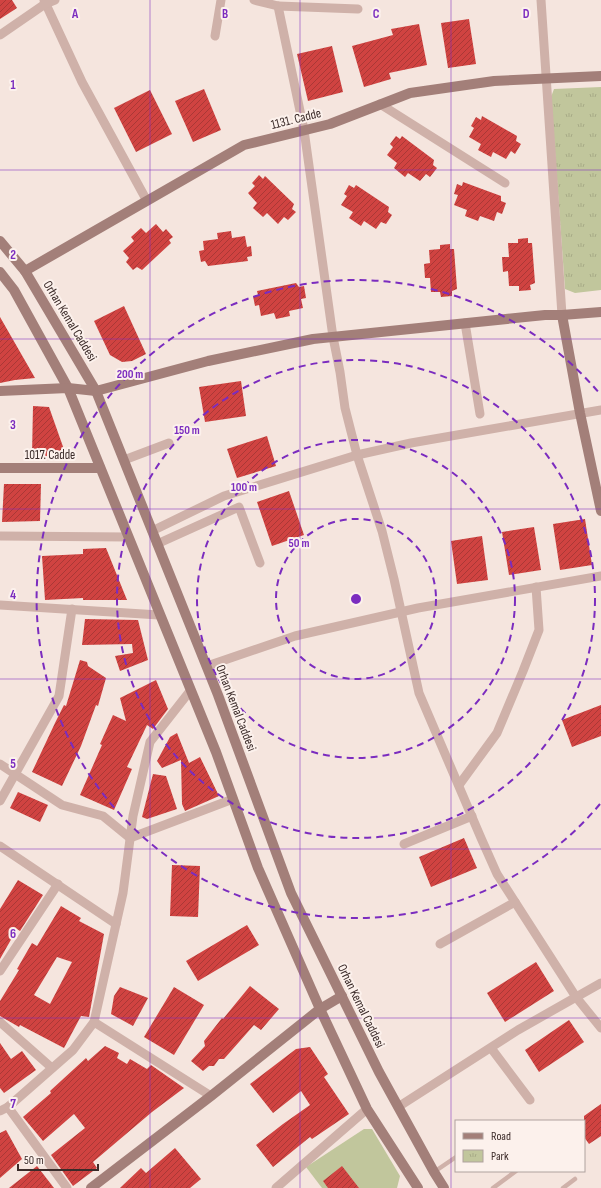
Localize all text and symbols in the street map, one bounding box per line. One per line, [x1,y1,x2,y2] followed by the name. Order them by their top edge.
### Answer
[71,6,79,22] text: A
[222,6,228,22] text: B
[373,6,380,22] text: C
[523,6,530,22] text: D
[10,77,16,93] text: 1
[269,105,323,133] street label: 1131. Cadde
[10,247,16,263] text: 2
[40,278,100,364] street label: Orhan Kemal Caddesi
[117,367,143,382] text: 200 m
[10,417,16,433] text: 3
[174,423,200,438] text: 150 m
[25,447,75,463] street label: 1017. Cadde
[231,480,257,495] text: 100 m
[289,536,309,551] text: 50 m
[10,587,16,603] text: 4
[349,592,363,606] centre of rings
[212,663,260,753] street label: Orhan Kemal Caddesi
[10,756,16,772] text: 5
[10,926,16,942] text: 6
[334,961,388,1051] street label: Orhan Kemal Caddesi
[10,1096,16,1112] text: 7
[455,1120,585,1172] legend
[491,1129,511,1144] text: Road
[18,1146,98,1172] scale bar
[491,1149,509,1164] text: Park
[24,1153,44,1168] text: 50 m

